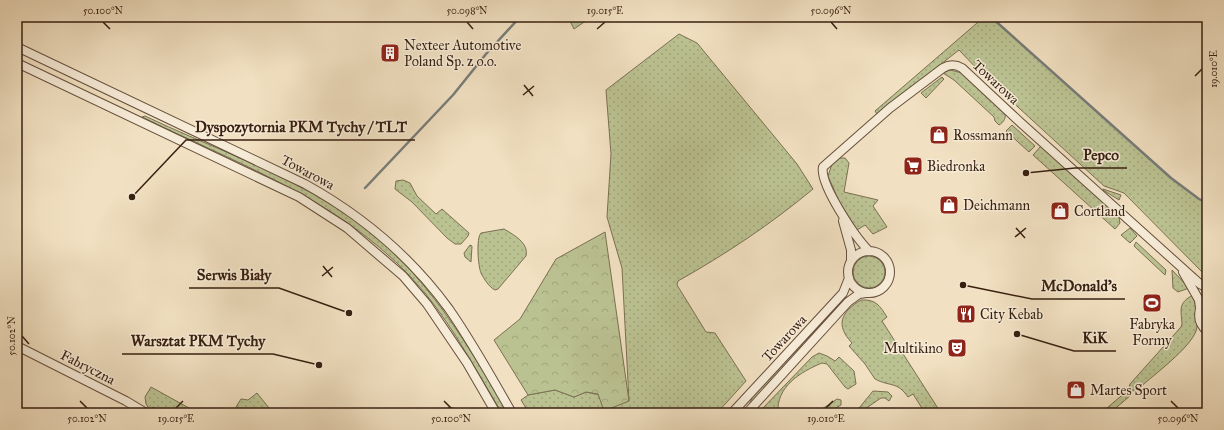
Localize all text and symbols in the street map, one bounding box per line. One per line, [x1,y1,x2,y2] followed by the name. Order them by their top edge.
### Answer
[83,5,124,17] text: 50.100°N
[446,5,488,17] text: 50.098°N
[587,5,623,17] text: 19.015°E
[811,5,852,17] text: 50.096°N
[404,37,521,70] place label: Nexteer Automotive Poland Sp. z o.o.
[379,42,401,64] building icon: Nexteer Automotive Poland Sp. z o.o.
[1208,50,1220,88] text: 19.010°E
[969,56,1023,108] street label: Towarowa
[186,113,415,140] callout: Dyspozytornia PKM Tychy / TLT
[195,118,408,137] text: Dyspozytornia PKM Tychy / TLT
[928,124,950,146] shop icon: Rossmann
[953,127,1013,144] place label: Rossmann
[1075,141,1127,168] callout: Pepco
[1083,146,1119,165] text: Pepco
[278,151,337,194] street label: Towarowa
[902,155,924,177] supermarket icon: Biedronka
[927,158,985,175] place label: Biedronka
[938,194,960,216] shop icon: Deichmann
[963,197,1031,214] place label: Deichmann
[1049,200,1071,222] shop icon: Cortland
[1074,203,1125,220] place label: Cortland
[189,261,279,288] callout: Serwis Biały
[197,266,272,285] text: Serwis Biały
[1032,272,1125,299] callout: McDonald's
[1041,277,1118,295] text: McDonald's
[1141,292,1163,314] sports icon: Fabryka Formy
[955,303,977,325] restaurant icon: City Kebab
[980,306,1043,323] place label: City Kebab
[758,311,810,365] street label: Towarowa
[6,316,18,356] text: 50.102°N
[1129,316,1175,349] place label: Fabryka Formy
[1074,324,1116,351] callout: KiK
[122,327,273,354] callout: Warsztat PKM Tychy
[1082,329,1109,347] text: KiK
[131,332,266,351] text: Warsztat PKM Tychy
[946,337,968,359] theatre icon: Multikino
[884,340,943,357] place label: Multikino
[58,346,118,388] street label: Fabryczna
[1065,379,1087,401] shop icon: Martes Sport
[1090,382,1167,399] place label: Martes Sport
[67,413,107,425] text: 50.102°N
[158,413,194,425] text: 19.015°E
[431,413,472,425] text: 50.100°N
[807,413,845,425] text: 19.010°E
[1158,413,1199,425] text: 50.096°N

